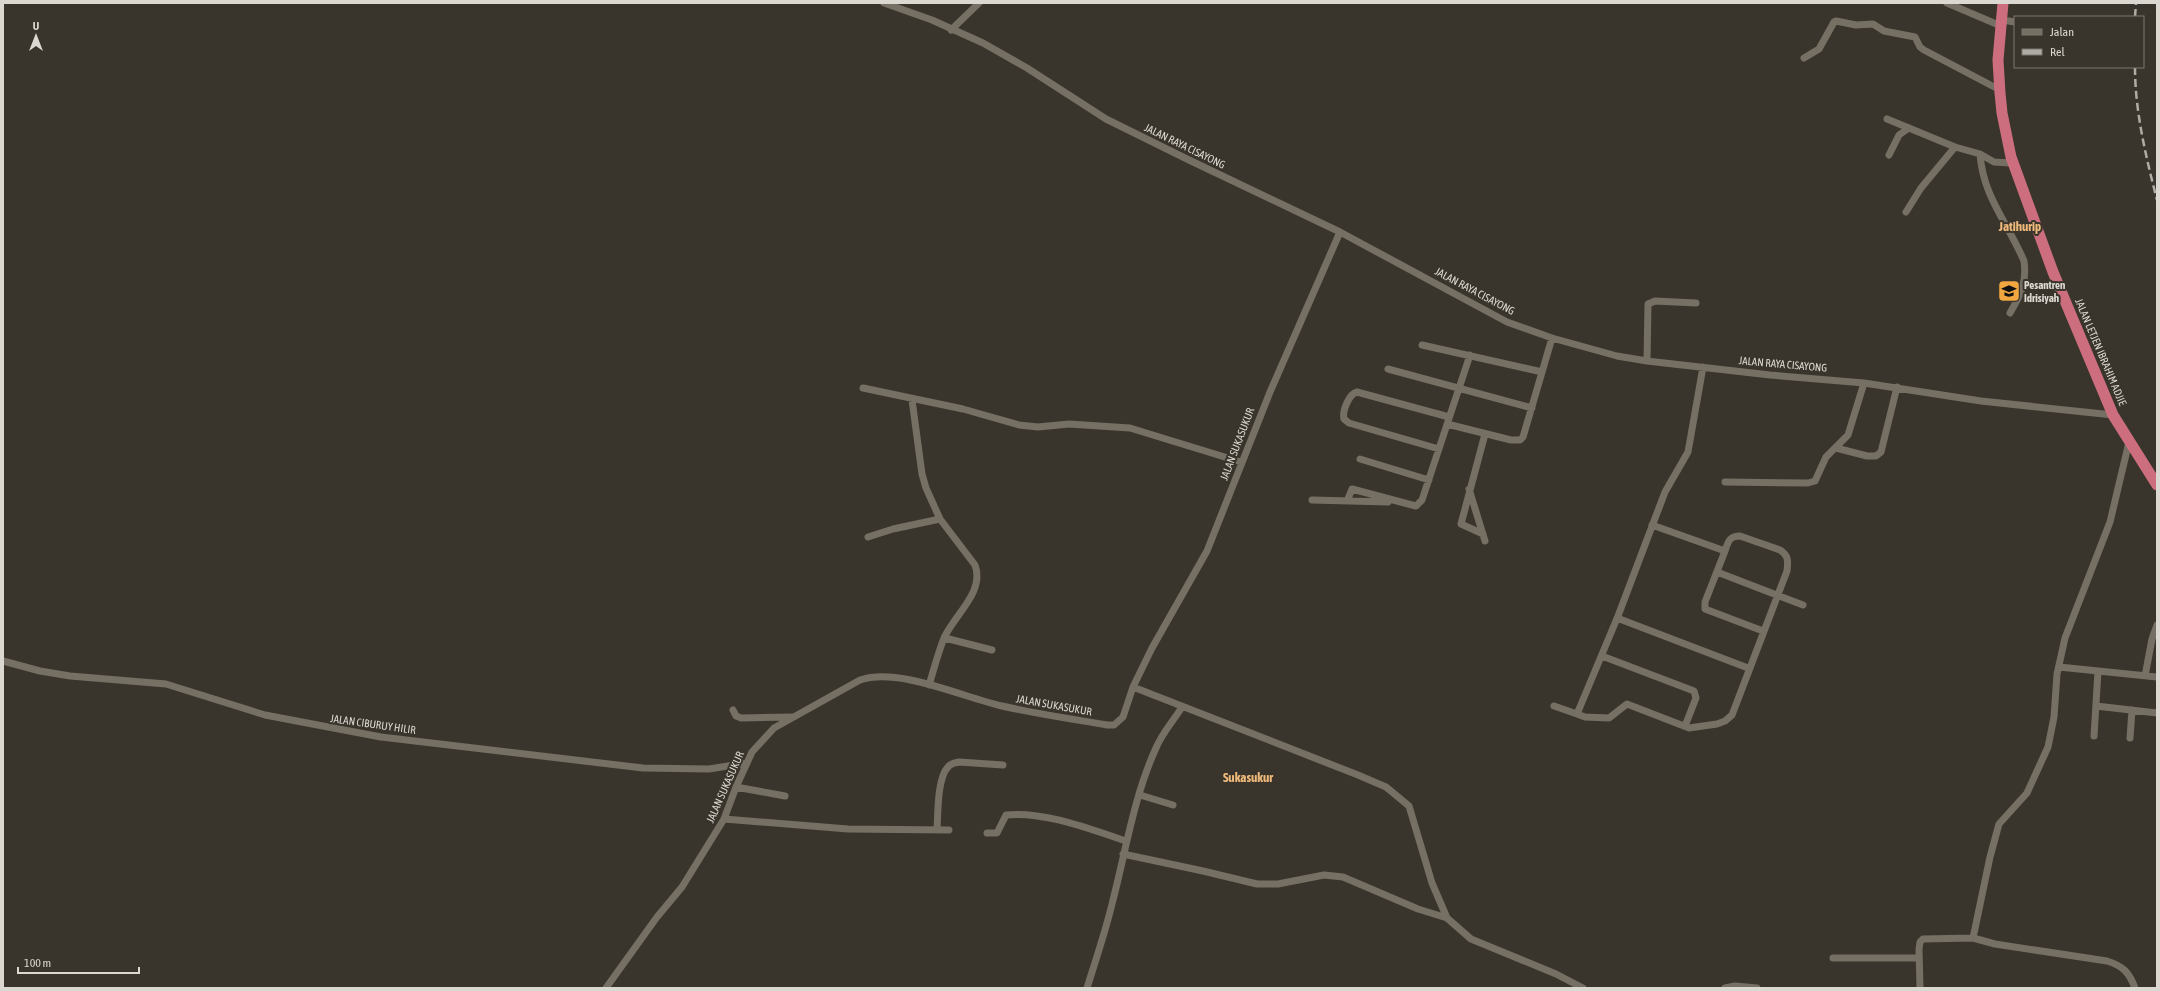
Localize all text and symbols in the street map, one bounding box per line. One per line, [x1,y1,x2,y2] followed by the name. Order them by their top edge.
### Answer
[16,16,56,56] north arrow
[2014,16,2144,68] legend
[33,20,39,32] text: U
[2050,25,2074,39] text: Jalan
[2050,45,2065,59] text: Rel
[1143,121,1228,171] street label: JALAN RAYA CISAYONG
[1998,219,2041,234] district label: Jatihurip
[1433,265,1517,317] street label: JALAN RAYA CISAYONG
[1996,278,2022,304] school or university icon: Pesantren Idrisiyah
[2024,279,2065,304] place label: Pesantren Idrisiyah
[2073,297,2129,408] street label: JALAN LETJEN IBRAHIM ADJIE
[1738,354,1828,374] street label: JALAN RAYA CISAYONG
[1218,405,1257,482] street label: JALAN SUKASUKUR
[1015,692,1093,718] street label: JALAN SUKASUKUR
[329,712,417,736] street label: JALAN CIBURUY HILIR
[704,749,746,825] street label: JALAN SUKASUKUR
[1223,770,1274,785] district label: Sukasukur
[18,949,139,975] scale bar
[24,956,51,970] text: 100 m

